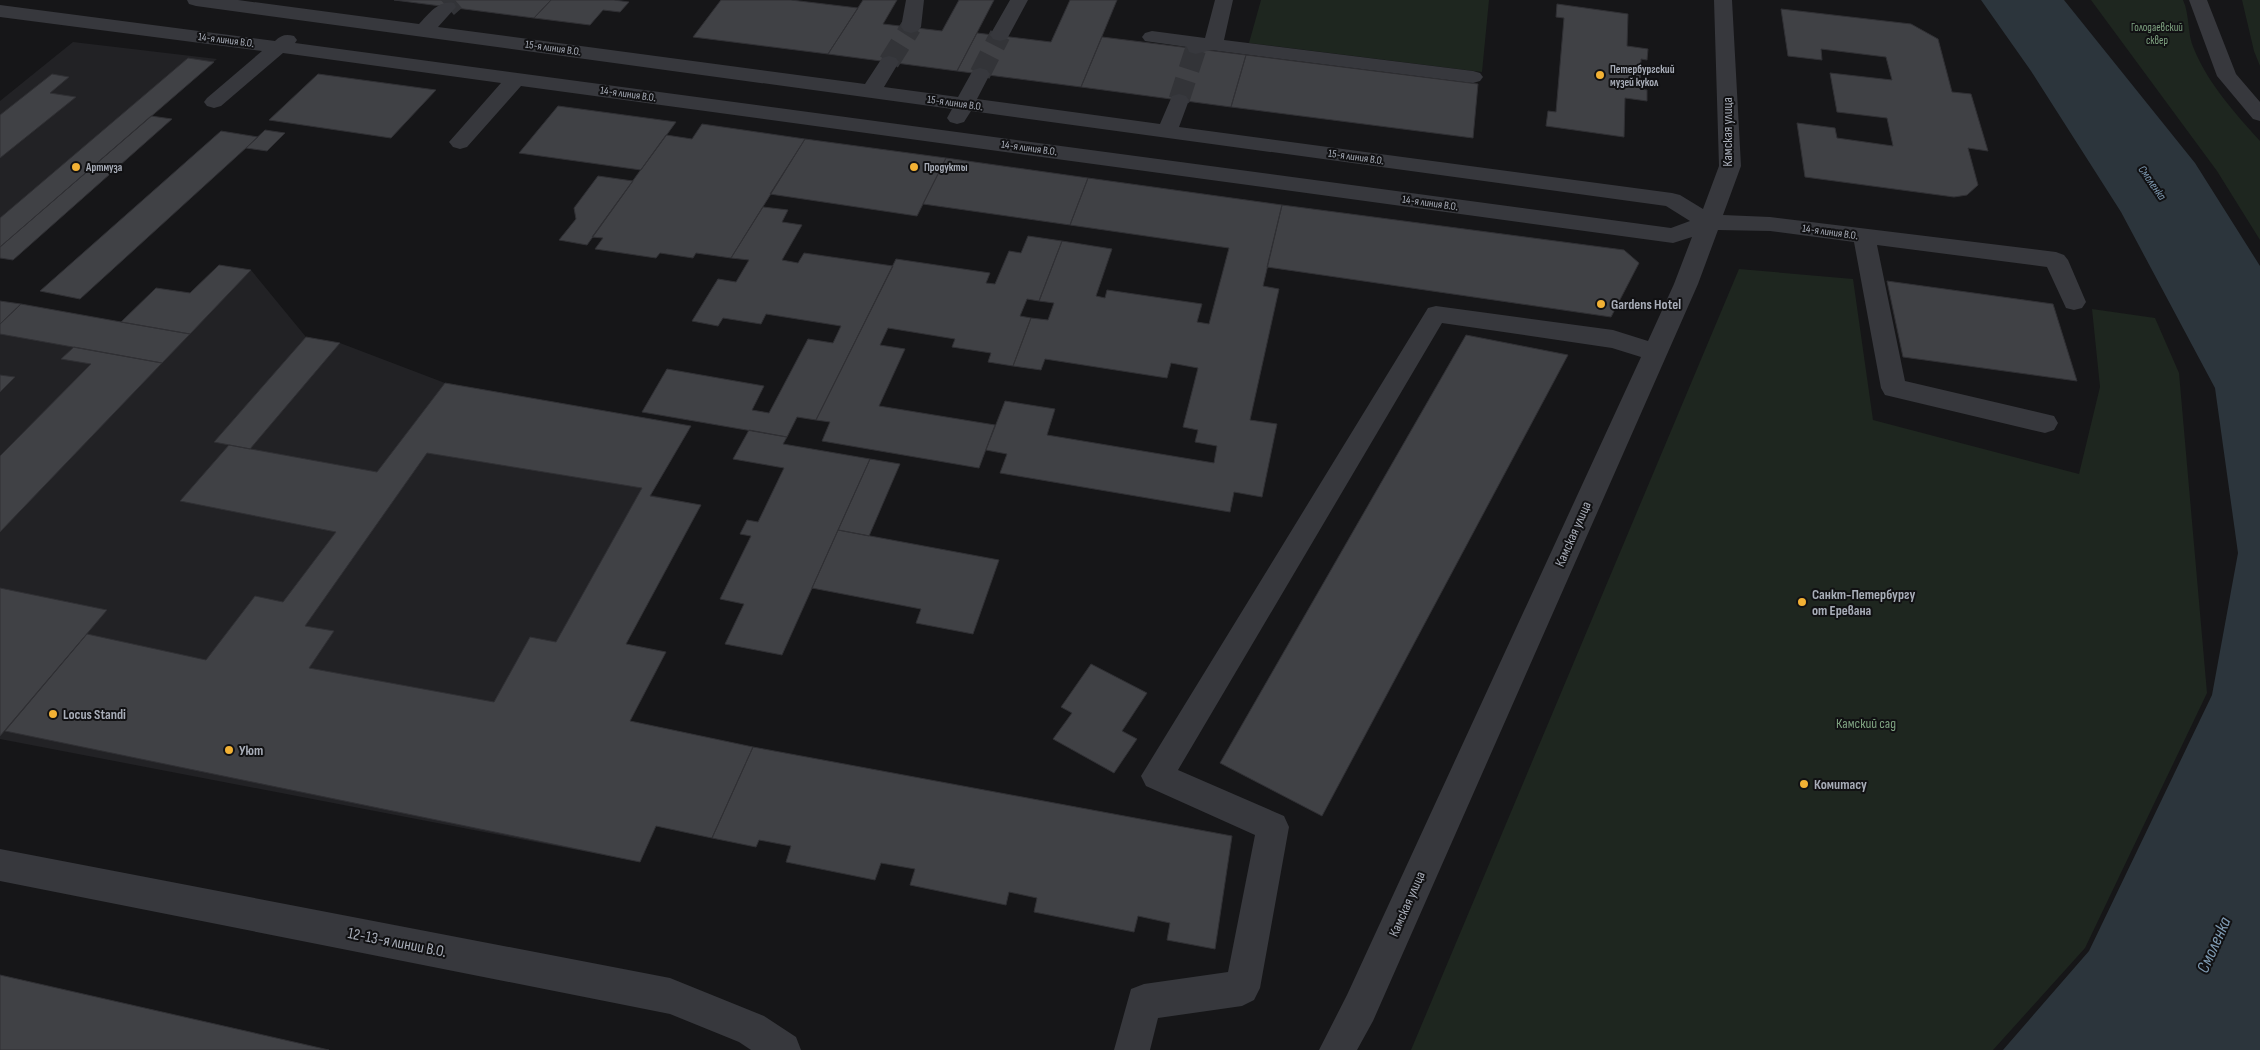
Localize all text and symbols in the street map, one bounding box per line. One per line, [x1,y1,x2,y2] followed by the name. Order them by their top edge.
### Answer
[2131,21,2183,47] park label: Голодаевский сквер
[197,30,255,50] street label: 14-я линия В.О.
[524,38,582,58] street label: 15-я линия В.О.
[1610,63,1675,89] place label: Петербургский музей кукол
[1594,69,1606,81] marker: Петербургский музей кукол
[599,84,657,104] street label: 14-я линия В.О.
[926,93,984,113] street label: 15-я линия В.О.
[1719,97,1736,167] street label: Камская улица
[1000,138,1058,158] street label: 14-я линия В.О.
[1327,147,1385,167] street label: 15-я линия В.О.
[70,161,82,173] marker: Артмуза
[85,161,123,174] place label: Артмуза
[908,161,920,173] marker: Продукты
[924,161,968,174] place label: Продукты
[2135,163,2169,204] water label: Смоленка
[1401,193,1459,213] street label: 14-я линия В.О.
[1801,222,1859,242] street label: 14-я линия В.О.
[1611,296,1681,313] place label: Gardens Hotel
[1595,298,1607,310] marker: Gardens Hotel
[1551,499,1595,569] street label: Камская улица
[1812,586,1915,619] place label: Санкт-Петербургу от Еревана
[1796,596,1808,608] marker: Санкт-Петербургу от Еревана
[63,706,126,723] place label: Locus Standi
[47,708,59,720] marker: Locus Standi
[1836,715,1896,732] park label: Камский сад
[239,742,263,759] place label: Уют
[223,744,235,756] marker: Уют
[1814,776,1867,793] place label: Комитасу
[1798,778,1810,790] marker: Комитасу
[1385,869,1429,939] street label: Камская улица
[2192,913,2236,976] water label: Смоленка
[346,924,448,962] street label: 12-13-я линии В.О.

